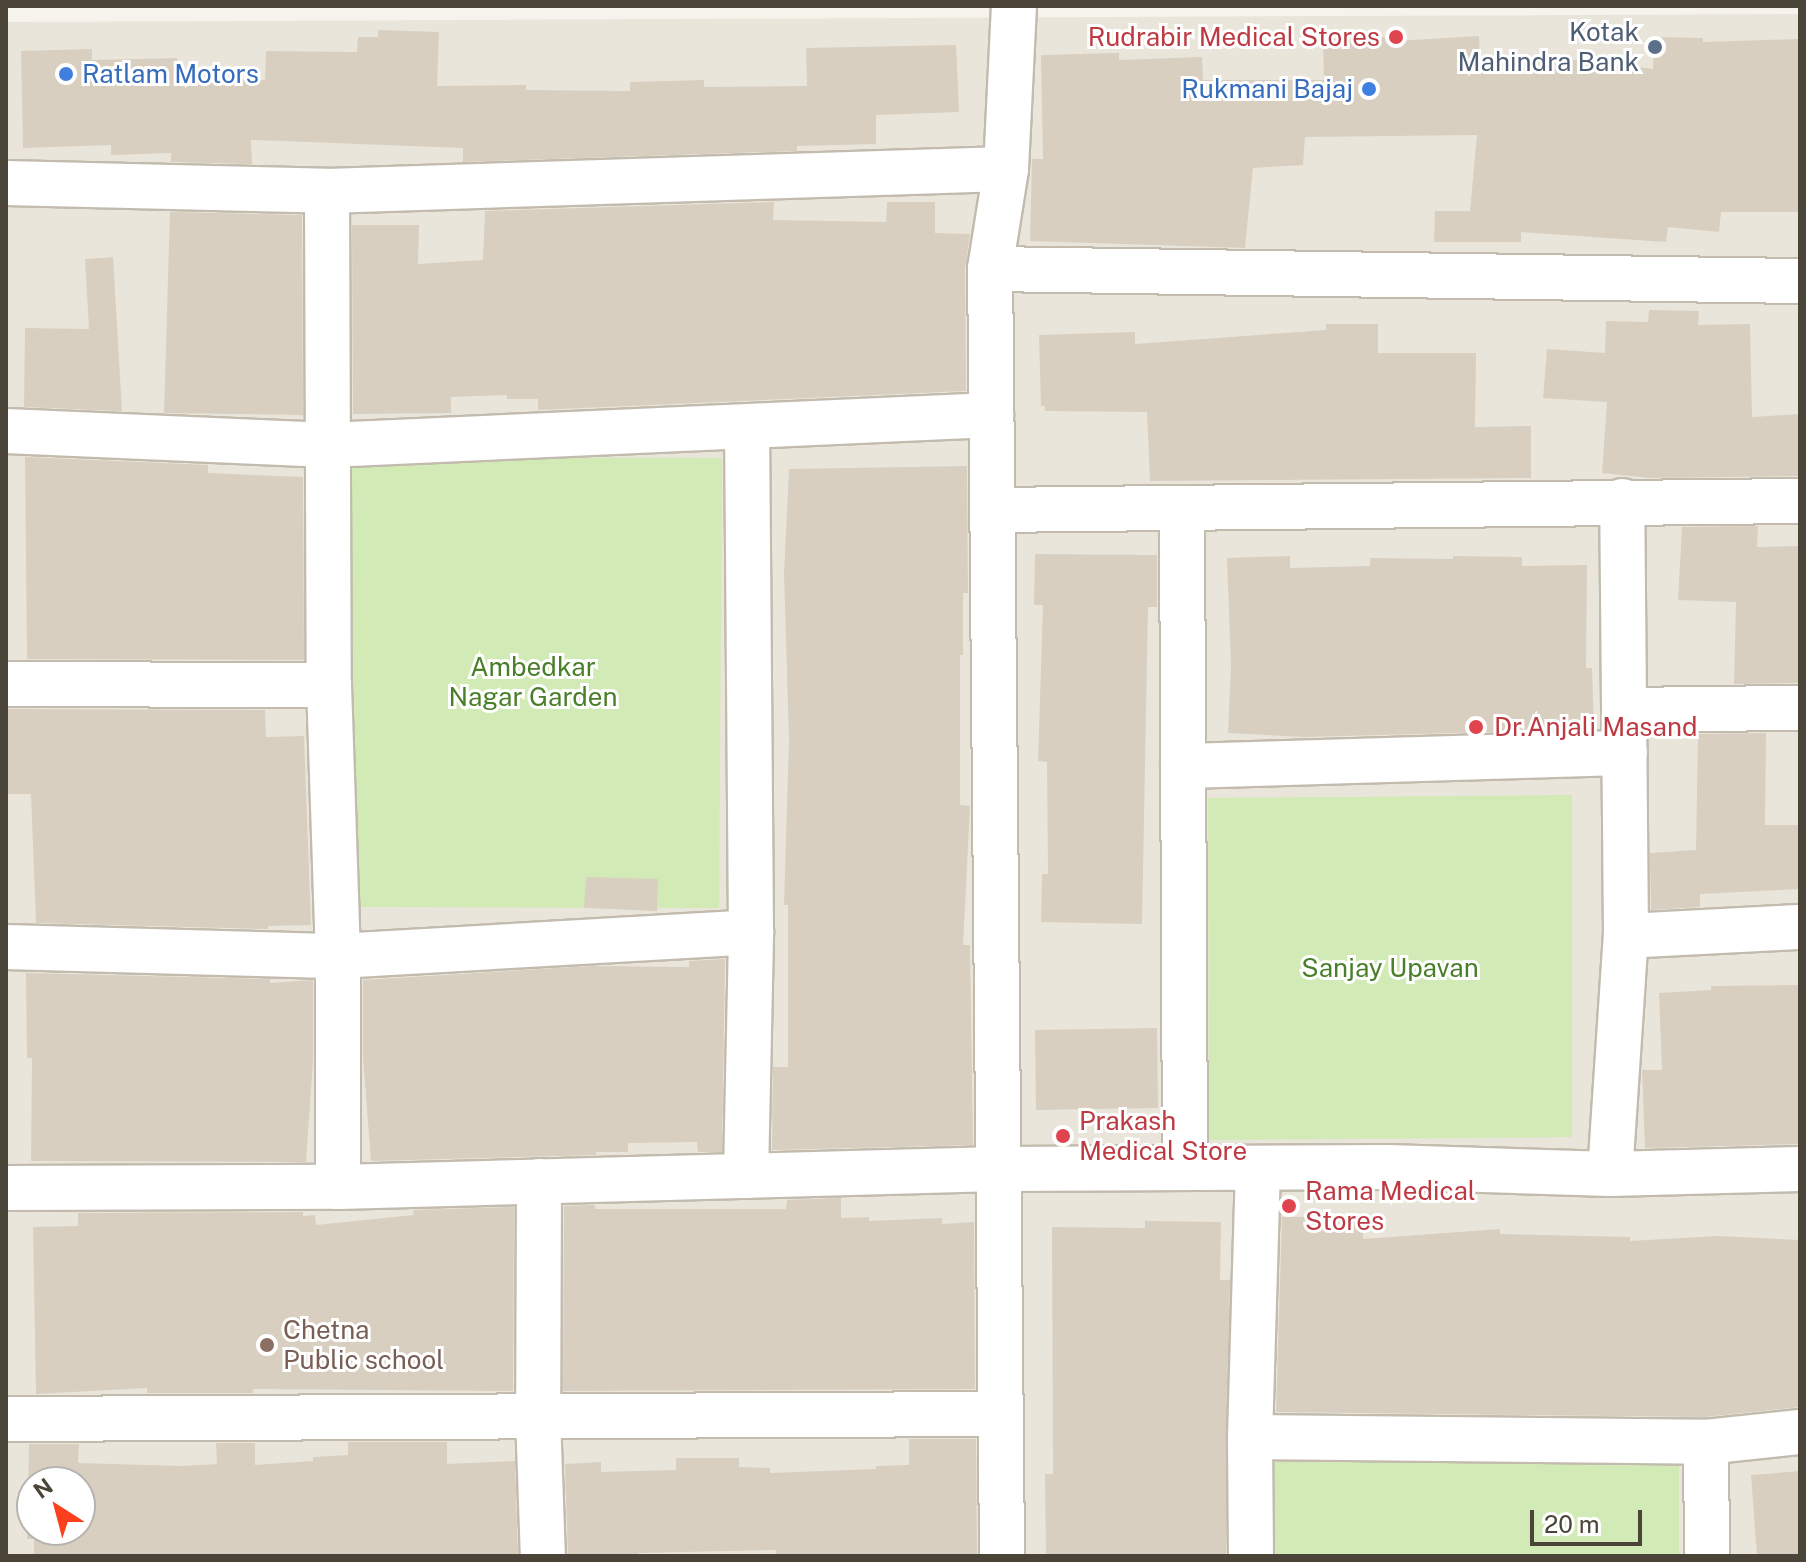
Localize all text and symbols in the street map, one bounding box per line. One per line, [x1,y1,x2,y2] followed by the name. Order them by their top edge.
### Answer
[1458,16,1639,78] place label: Kotak Mahindra Bank
[1088,21,1380,53] place label: Rudrabir Medical Stores
[1387,28,1405,46] marker: Rudrabir Medical Stores
[1646,38,1664,56] marker: Kotak Mahindra Bank
[82,58,259,90] place label: Ratlam Motors
[57,65,75,83] marker: Ratlam Motors
[1181,73,1353,105] place label: Rukmani Bajaj
[1360,80,1378,98] marker: Rukmani Bajaj
[448,651,618,712] park label: Ambedkar Nagar Garden
[1494,711,1697,743] place label: Dr.Anjali Masand
[1465,716,1487,738] marker: Dr.Anjali Masand
[1301,952,1479,984] park label: Sanjay Upavan
[1079,1105,1247,1166] place label: Prakash Medical Store
[1054,1127,1072,1145] marker: Prakash Medical Store
[1305,1175,1476,1236] place label: Rama Medical Stores
[1280,1197,1298,1215] marker: Rama Medical Stores
[283,1314,444,1376] place label: Chetna Public school
[258,1336,276,1354] marker: Chetna Public school
[16,1466,96,1546] north arrow
[28,1473,58,1504] text: N
[1534,1494,1646,1544] scale bar
[1544,1510,1600,1538] text: 20 m

